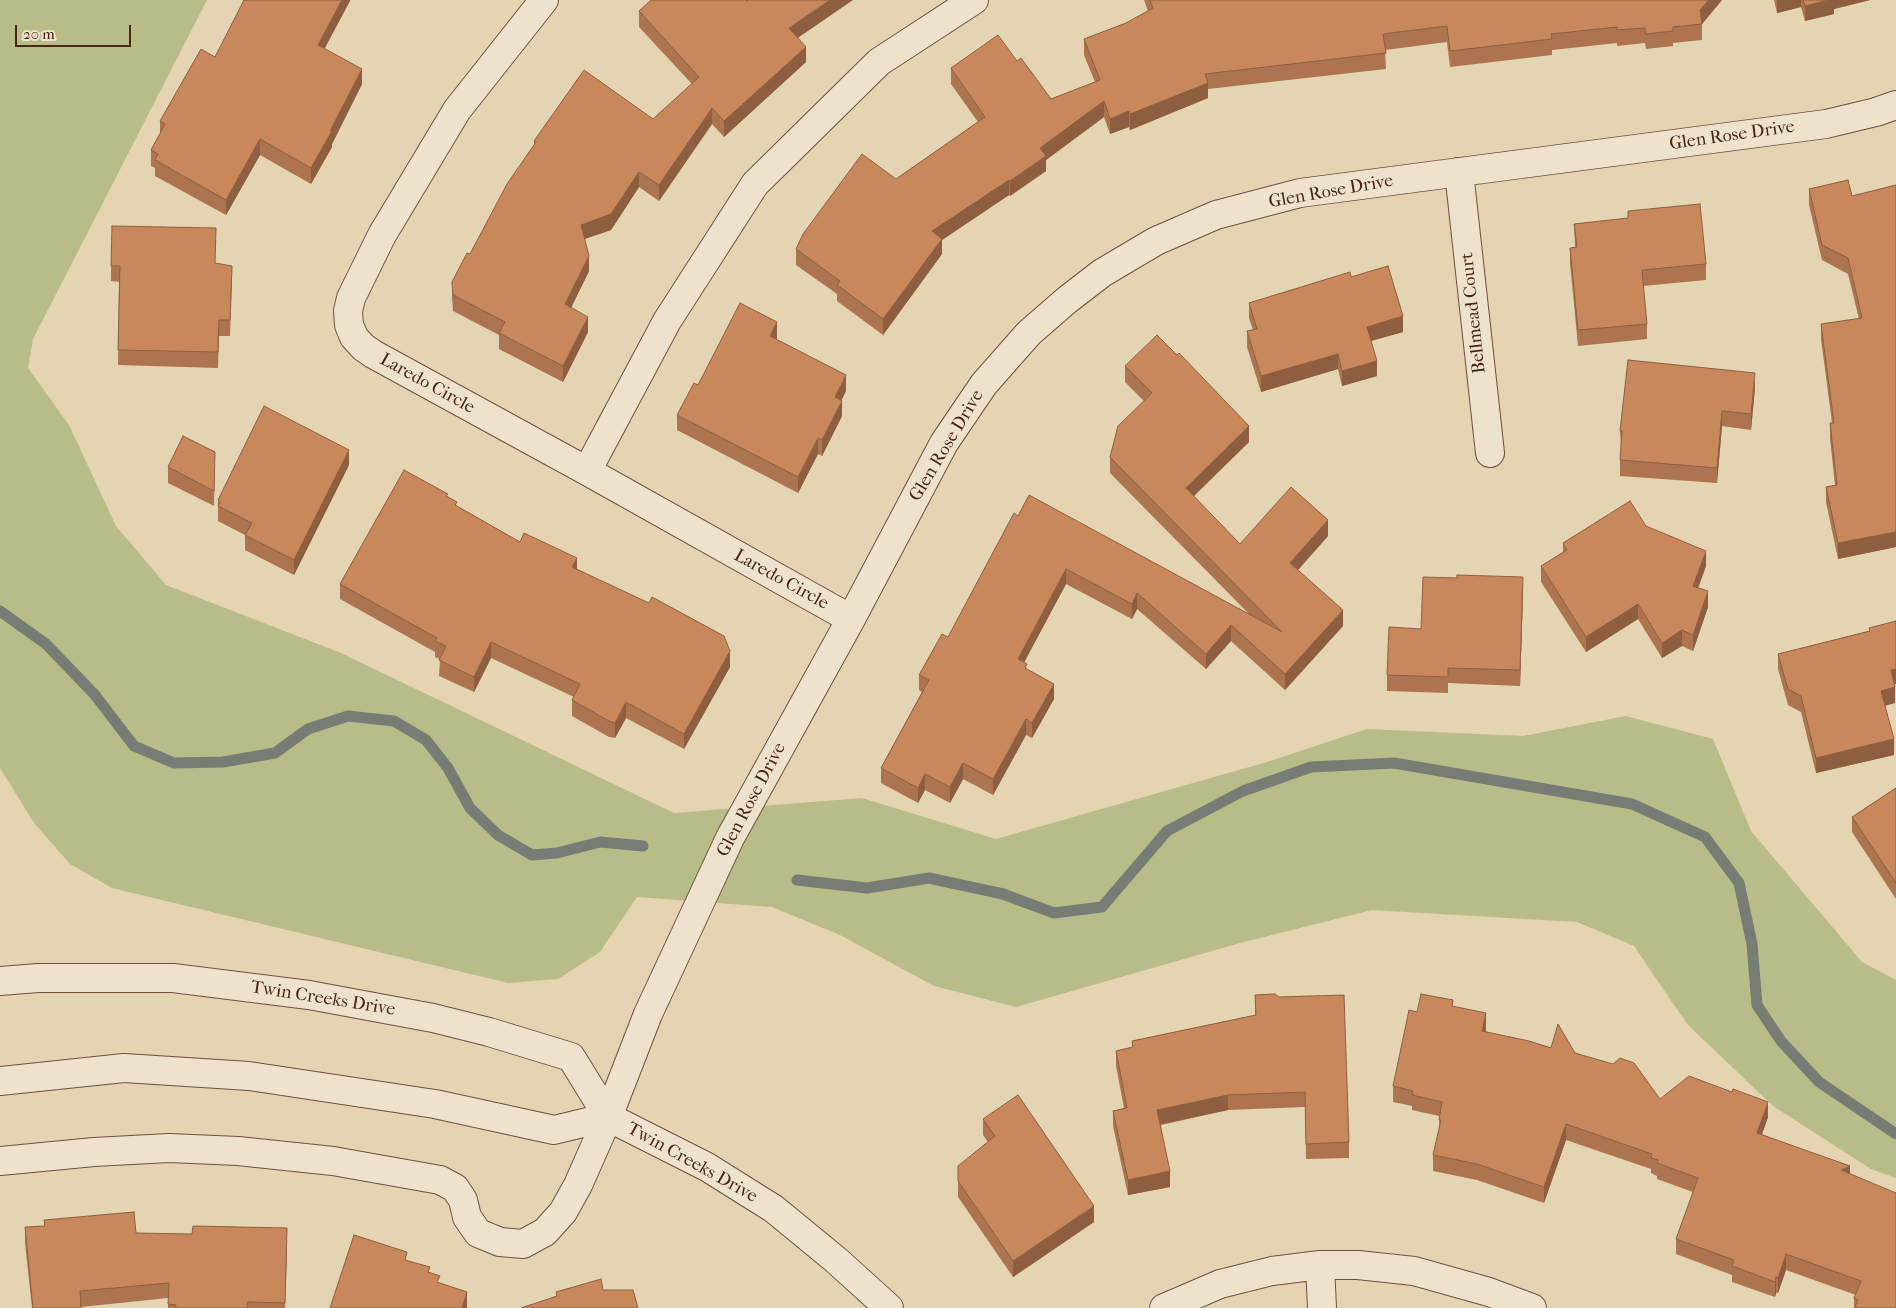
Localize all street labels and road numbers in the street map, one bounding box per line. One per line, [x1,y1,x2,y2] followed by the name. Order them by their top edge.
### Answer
[1668,117,1796,155] street label: Glen Rose Drive
[1267,170,1395,214] street label: Glen Rose Drive
[1457,251,1491,375] street label: Bellmead Court
[376,349,478,419] street label: Laredo Circle
[905,386,989,506] street label: Glen Rose Drive
[730,545,832,615] street label: Laredo Circle
[713,739,791,861] street label: Glen Rose Drive
[249,977,397,1021] street label: Twin Creeks Drive
[623,1118,761,1208] street label: Twin Creeks Drive

